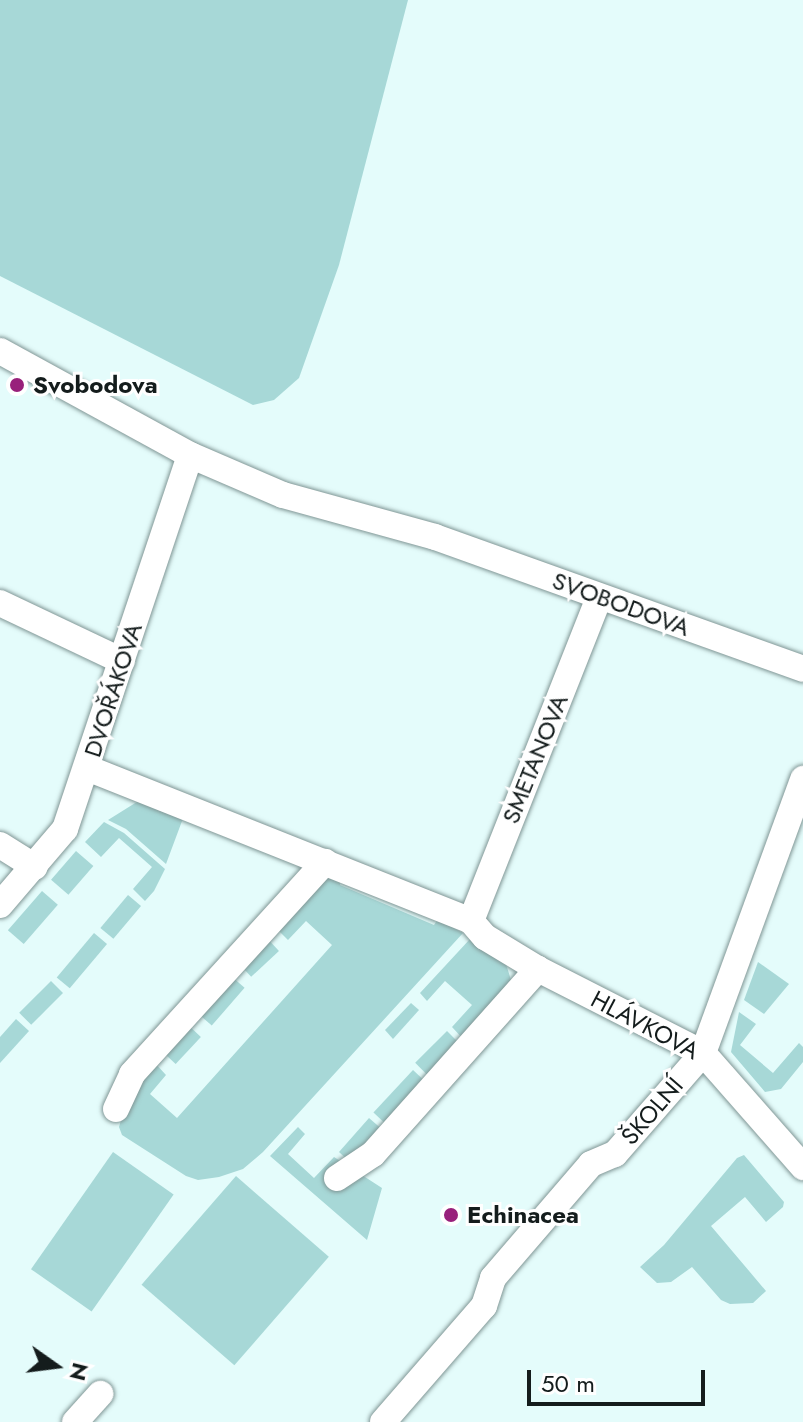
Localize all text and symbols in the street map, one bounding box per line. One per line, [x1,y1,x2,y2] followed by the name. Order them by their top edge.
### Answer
[33,371,158,399] place label: Svobodova
[8,376,26,394] marker: Svobodova
[549,566,693,642] street label: SVOBODOVA
[78,619,148,761] street label: DVOŘÁKOVA
[496,690,574,828] street label: SMETANOVA
[586,985,704,1065] street label: HLÁVKOVA
[615,1071,689,1151] street label: ŠKOLNÍ
[467,1201,579,1229] place label: Echinacea
[442,1206,460,1224] marker: Echinacea
[16,1326,96,1406] north arrow
[531,1354,709,1404] scale bar
[62,1359,97,1384] text: N
[541,1366,595,1401] text: 50 m

